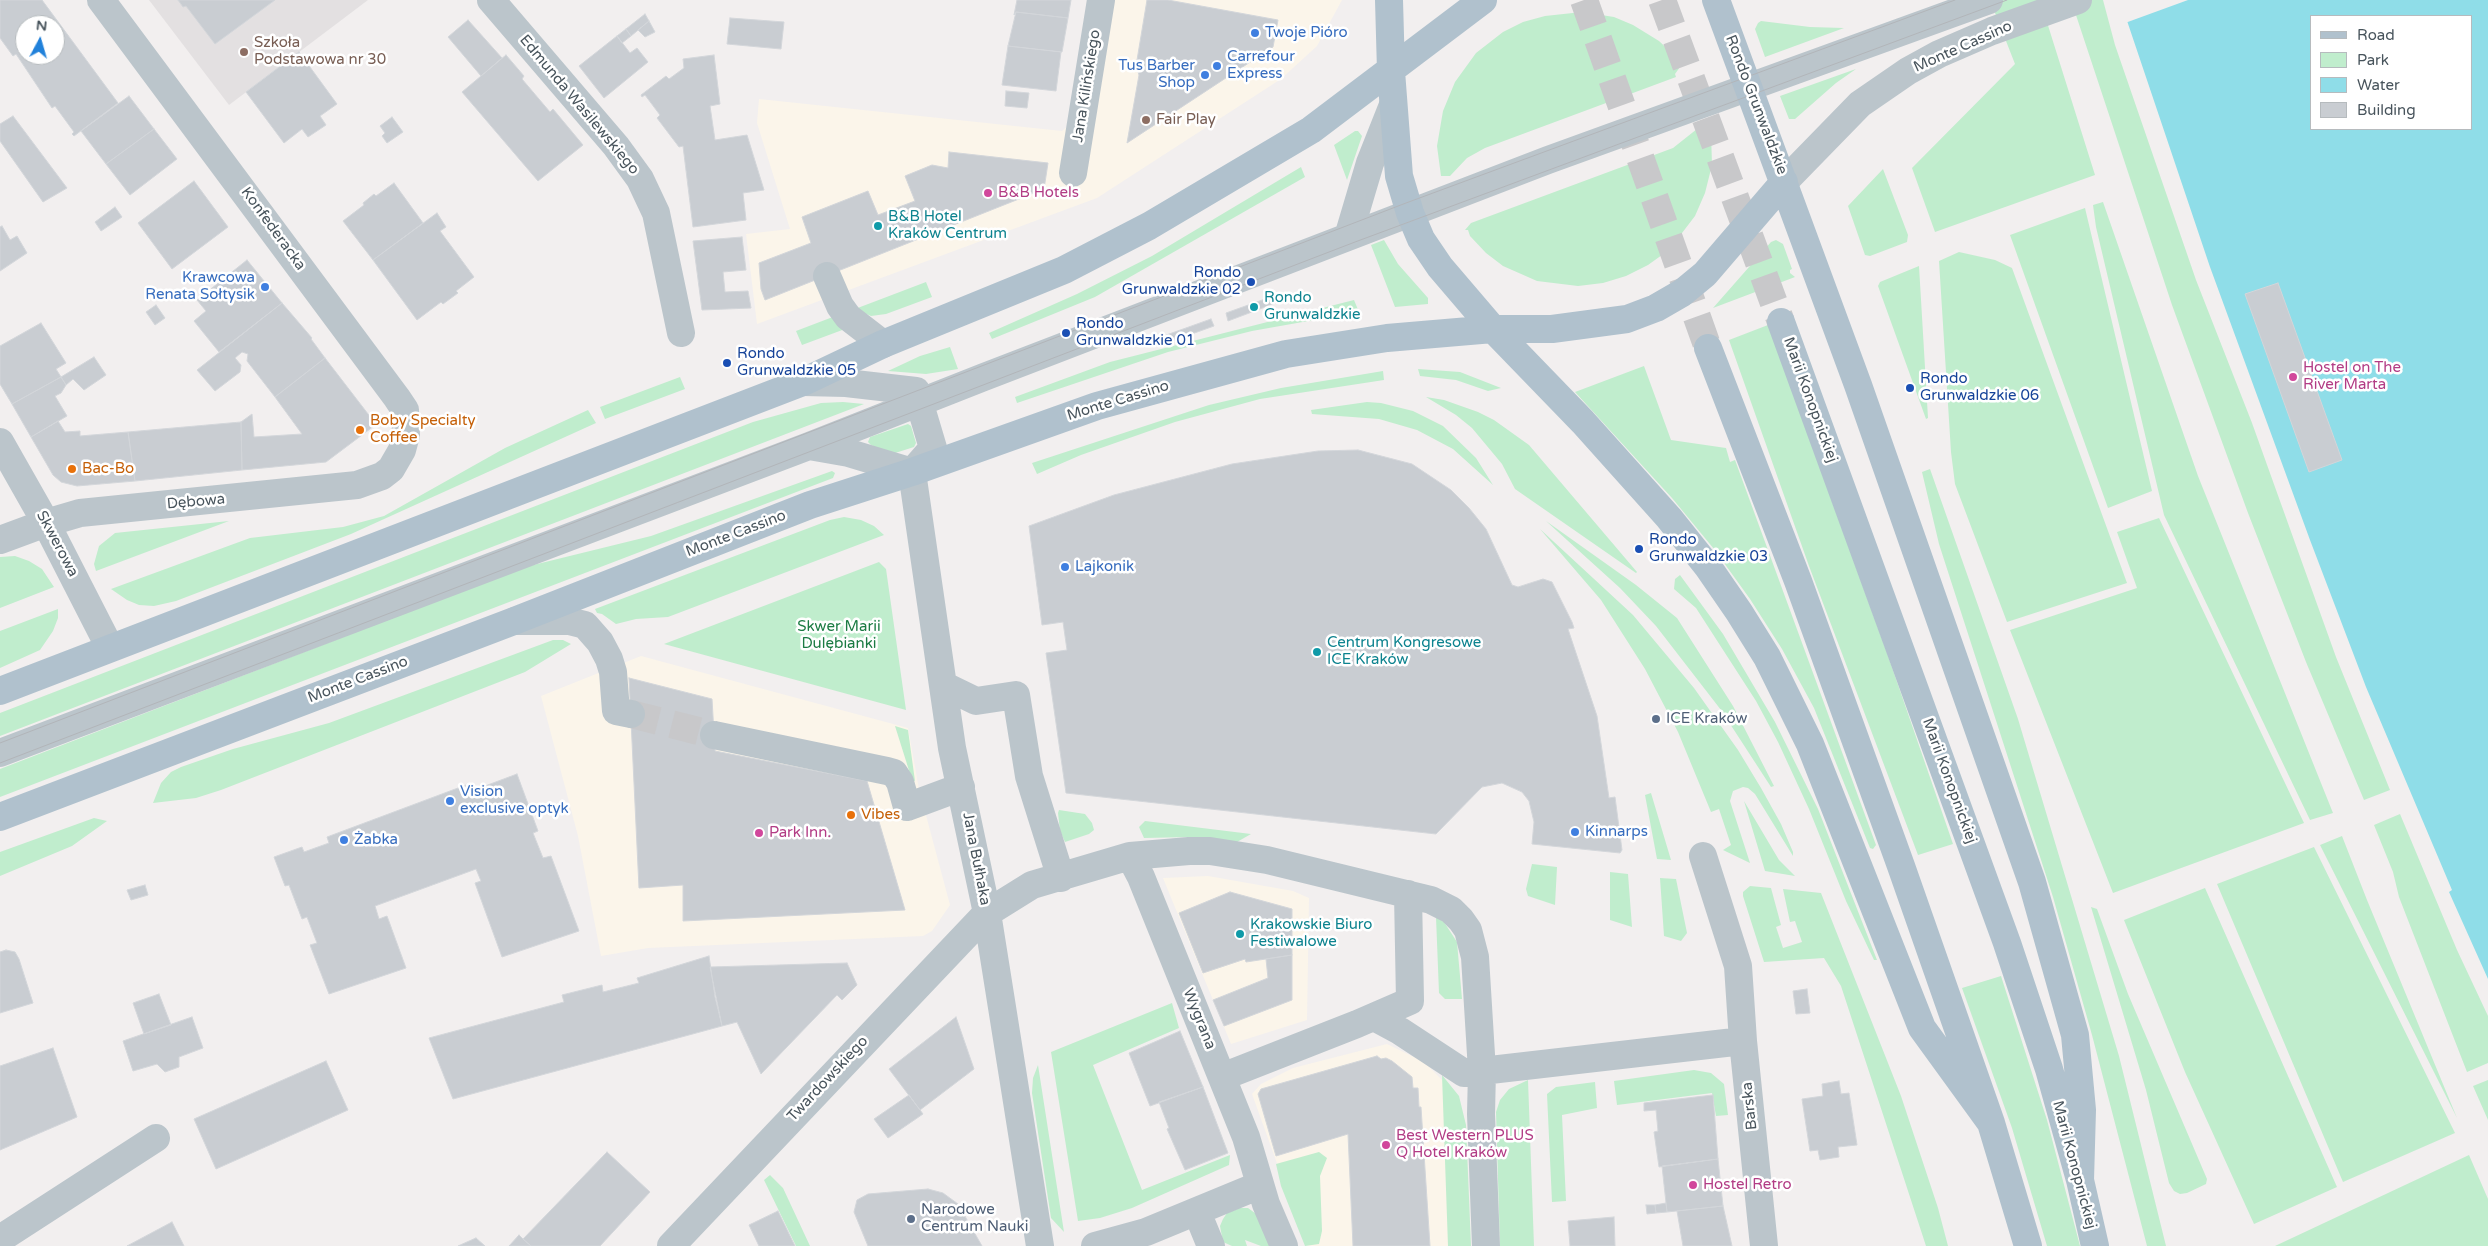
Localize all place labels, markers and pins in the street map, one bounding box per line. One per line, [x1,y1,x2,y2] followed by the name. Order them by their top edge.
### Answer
[1265,24,1348,42] place label: Twoje Pióro
[1249,27,1261,39] marker: Twoje Pióro
[254,34,386,69] place label: Szkoła Podstawowa nr 30
[238,46,250,58] marker: Szkoła Podstawowa nr 30
[1227,48,1295,83] place label: Carrefour Express
[1118,57,1195,92] place label: Tus Barber Shop
[1211,60,1223,72] marker: Carrefour Express
[1199,69,1211,81] marker: Tus Barber Shop
[1156,111,1216,129] place label: Fair Play
[1140,114,1152,126] marker: Fair Play
[998,184,1079,202] place label: B&B Hotels
[982,187,994,199] marker: B&B Hotels
[888,208,1007,243] place label: B&B Hotel Kraków Centrum
[872,220,884,232] marker: B&B Hotel Kraków Centrum
[1122,264,1241,299] place label: Rondo Grunwaldzkie 02
[145,269,255,304] place label: Krawcowa Renata Sołtysik
[1245,276,1257,288] marker: Rondo Grunwaldzkie 02
[259,281,271,293] marker: Krawcowa Renata Sołtysik
[1264,289,1361,324] place label: Rondo Grunwaldzkie
[1248,301,1260,313] marker: Rondo Grunwaldzkie
[1076,315,1195,350] place label: Rondo Grunwaldzkie 01
[1060,327,1072,339] marker: Rondo Grunwaldzkie 01
[737,345,856,380] place label: Rondo Grunwaldzkie 05
[721,357,733,369] marker: Rondo Grunwaldzkie 05
[2303,359,2401,394] place label: Hostel on The River Marta
[1920,370,2039,405] place label: Rondo Grunwaldzkie 06
[2287,371,2299,383] marker: Hostel on The River Marta
[1904,382,1916,394] marker: Rondo Grunwaldzkie 06
[370,412,475,447] place label: Boby Specialty Coffee
[354,424,366,436] marker: Boby Specialty Coffee
[82,460,134,478] place label: Bac-Bo
[66,463,78,475] marker: Bac-Bo
[1649,531,1768,566] place label: Rondo Grunwaldzkie 03
[1633,543,1645,555] marker: Rondo Grunwaldzkie 03
[1075,558,1134,576] place label: Lajkonik
[1059,561,1071,573] marker: Lajkonik
[1327,634,1481,669] place label: Centrum Kongresowe ICE Kraków
[1311,646,1323,658] marker: Centrum Kongresowe ICE Kraków
[1666,710,1747,728] place label: ICE Kraków
[1650,713,1662,725] marker: ICE Kraków
[460,783,569,818] place label: Vision exclusive optyk
[444,795,456,807] marker: Vision exclusive optyk
[861,806,900,824] place label: Vibes
[845,809,857,821] marker: Vibes
[1585,823,1648,841] place label: Kinnarps
[769,824,831,842] place label: Park Inn.
[1569,826,1581,838] marker: Kinnarps
[753,827,765,839] marker: Park Inn.
[354,831,398,849] place label: Żabka
[338,834,350,846] marker: Żabka
[1250,916,1372,951] place label: Krakowskie Biuro Festiwalowe
[1234,928,1246,940] marker: Krakowskie Biuro Festiwalowe
[1396,1127,1534,1162] place label: Best Western PLUS Q Hotel Kraków
[1380,1139,1392,1151] marker: Best Western PLUS Q Hotel Kraków
[1703,1176,1792,1194] place label: Hostel Retro
[1687,1179,1699,1191] marker: Hostel Retro
[921,1201,1028,1236] place label: Narodowe Centrum Nauki
[905,1213,917,1225] marker: Narodowe Centrum Nauki

